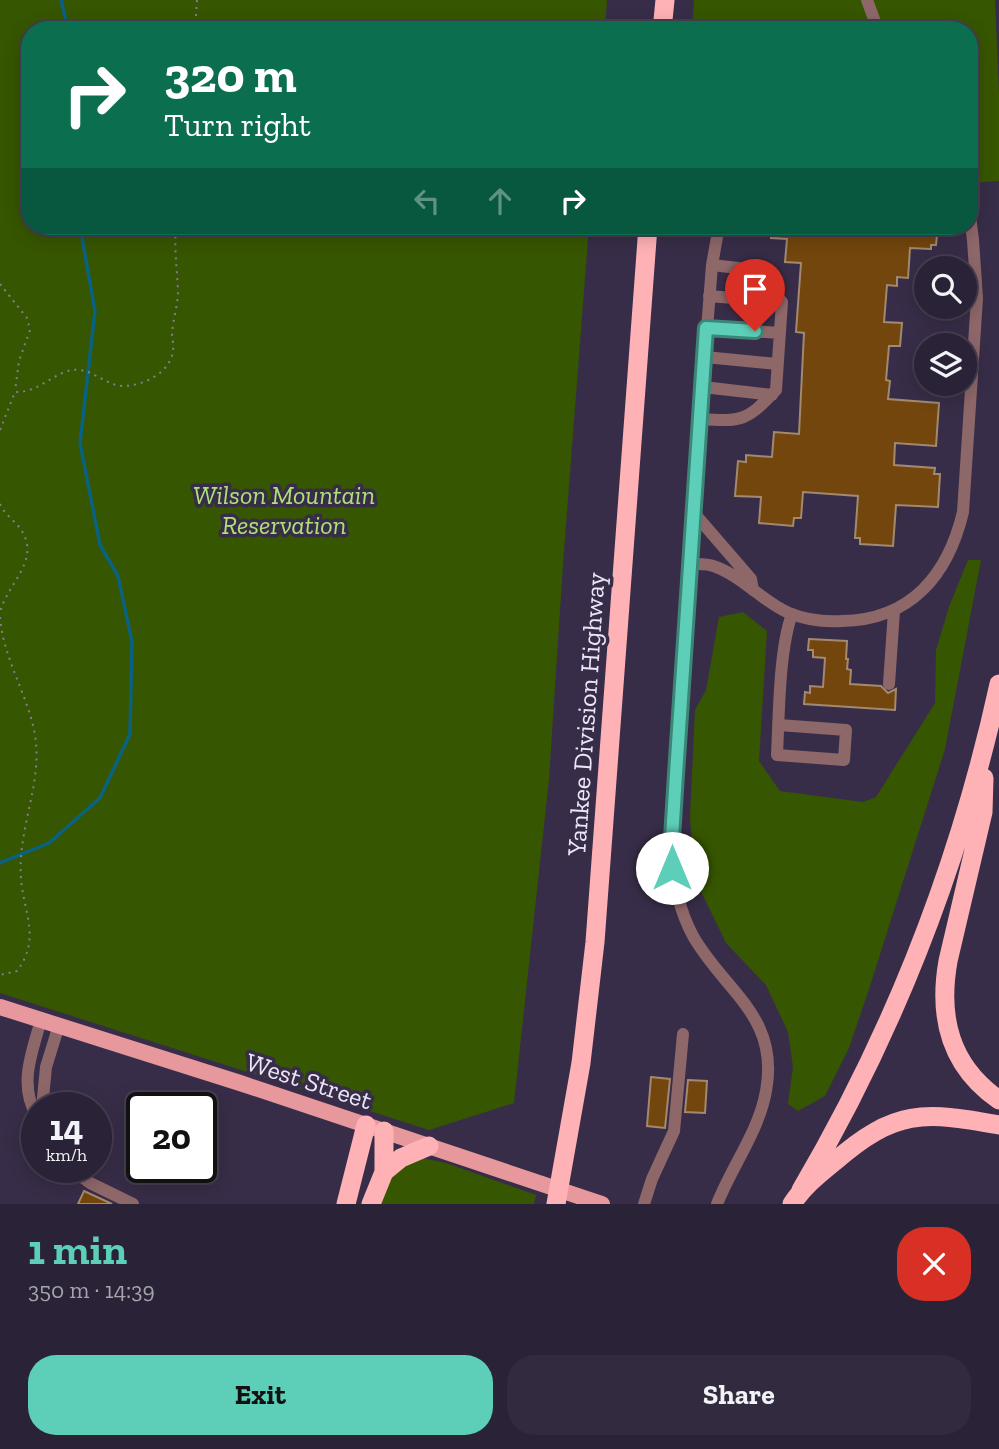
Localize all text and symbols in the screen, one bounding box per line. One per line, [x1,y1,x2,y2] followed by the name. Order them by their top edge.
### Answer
[164,46,297,105] text: 320 m
[49,49,140,140] icon: right
[164,106,311,144] text: Turn right
[408,182,446,220] icon: left
[481,182,519,220] icon: ahead
[554,182,592,220] icon: right
[914,256,977,396] map controls
[914,256,977,319] button: search
[725,259,785,331] pin
[736,270,774,308] icon: arrive
[914,333,977,396] button: layers
[193,479,375,541] park label: Wilson Mountain Reservation
[560,571,612,858] street label: Yankee Division Highway
[635,831,709,905] position arrow
[242,1046,376,1117] street label: West Street
[126,1092,217,1183] speed limit sign: 20
[49,1107,84,1149] text: 14
[46,1144,87,1166] text: km/h
[28,1224,127,1275] text: 1 min
[897,1227,971,1301] button: close
[28,1276,155,1304] text: 350 m · 14:39
[28,1355,493,1435] button: Exit
[507,1355,971,1435] button: Share

